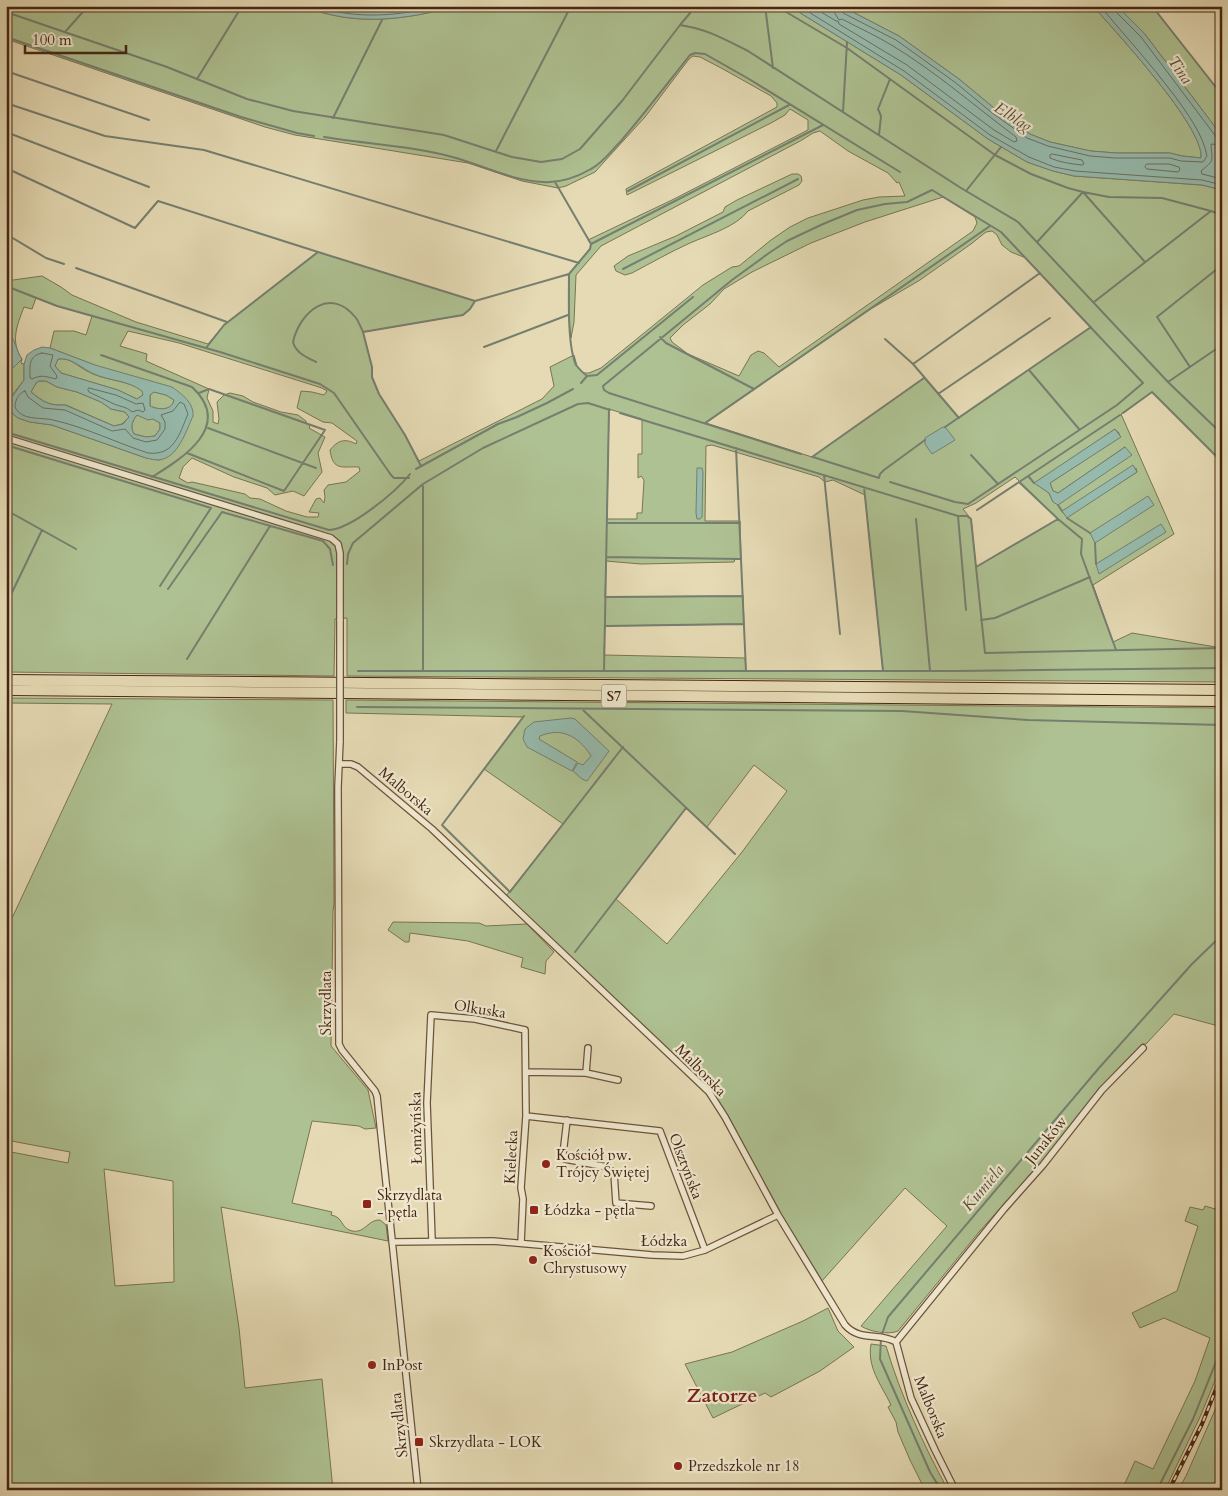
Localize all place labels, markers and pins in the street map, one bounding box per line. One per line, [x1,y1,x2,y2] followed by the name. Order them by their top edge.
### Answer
[556,1145,650,1182] place label: Kościół pw. Trójcy Świętej
[540,1158,552,1170] marker: Kościół pw. Trójcy Świętej
[377,1185,443,1222] place label: Skrzydlata - pętla
[361,1198,373,1210] marker: Skrzydlata - pętla
[544,1200,635,1220] place label: Łódzka - pętla
[528,1204,540,1216] marker: Łódzka - pętla
[543,1241,627,1278] place label: Kościół Chrystusowy
[527,1254,539,1266] marker: Kościół Chrystusowy
[382,1355,423,1375] place label: InPost
[366,1359,378,1371] marker: InPost
[429,1432,543,1452] place label: Skrzydlata - LOK
[413,1436,425,1448] marker: Skrzydlata - LOK
[688,1456,800,1476] place label: Przedszkole nr 18
[672,1460,684,1472] marker: Przedszkole nr 18

